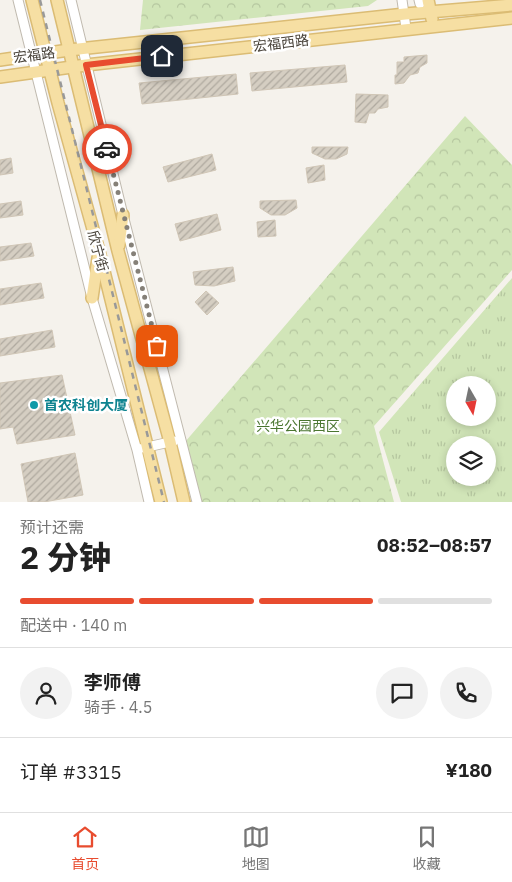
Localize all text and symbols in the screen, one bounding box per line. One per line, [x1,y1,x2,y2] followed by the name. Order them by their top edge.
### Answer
[252,31,310,55] street label: 宏福西路
[141,35,183,77] pin
[148,42,176,70] icon: home
[12,43,56,67] street label: 宏福路
[82,124,132,174] courier
[93,135,121,163] icon: car
[84,228,112,274] street label: 欣宁街
[136,325,178,367] pin
[143,332,171,360] icon: bag
[446,376,496,426] north arrow
[446,376,496,486] map controls
[44,396,128,414] place label: 首农科创大厦
[28,399,40,411] marker: 首农科创大厦
[256,417,340,435] park label: 兴华公园西区
[446,436,496,486] button: layers
[20,517,84,537] text: 预计还需
[377,533,492,557] text: 08:52–08:57
[20,536,111,578] text: 2 分钟
[20,615,127,635] text: 配送中 · 140 m
[20,667,72,719] button: person
[376,667,428,719] button: chat
[440,667,492,719] button: phone
[84,670,141,694] text: 李师傅
[84,697,152,717] text: 骑手 · 4.5
[445,758,492,782] text: ¥180
[20,760,122,784] text: 订单 #3315
[71,823,99,873] tab: 首页
[242,823,270,873] tab: 地图
[413,823,441,873] tab: 收藏

